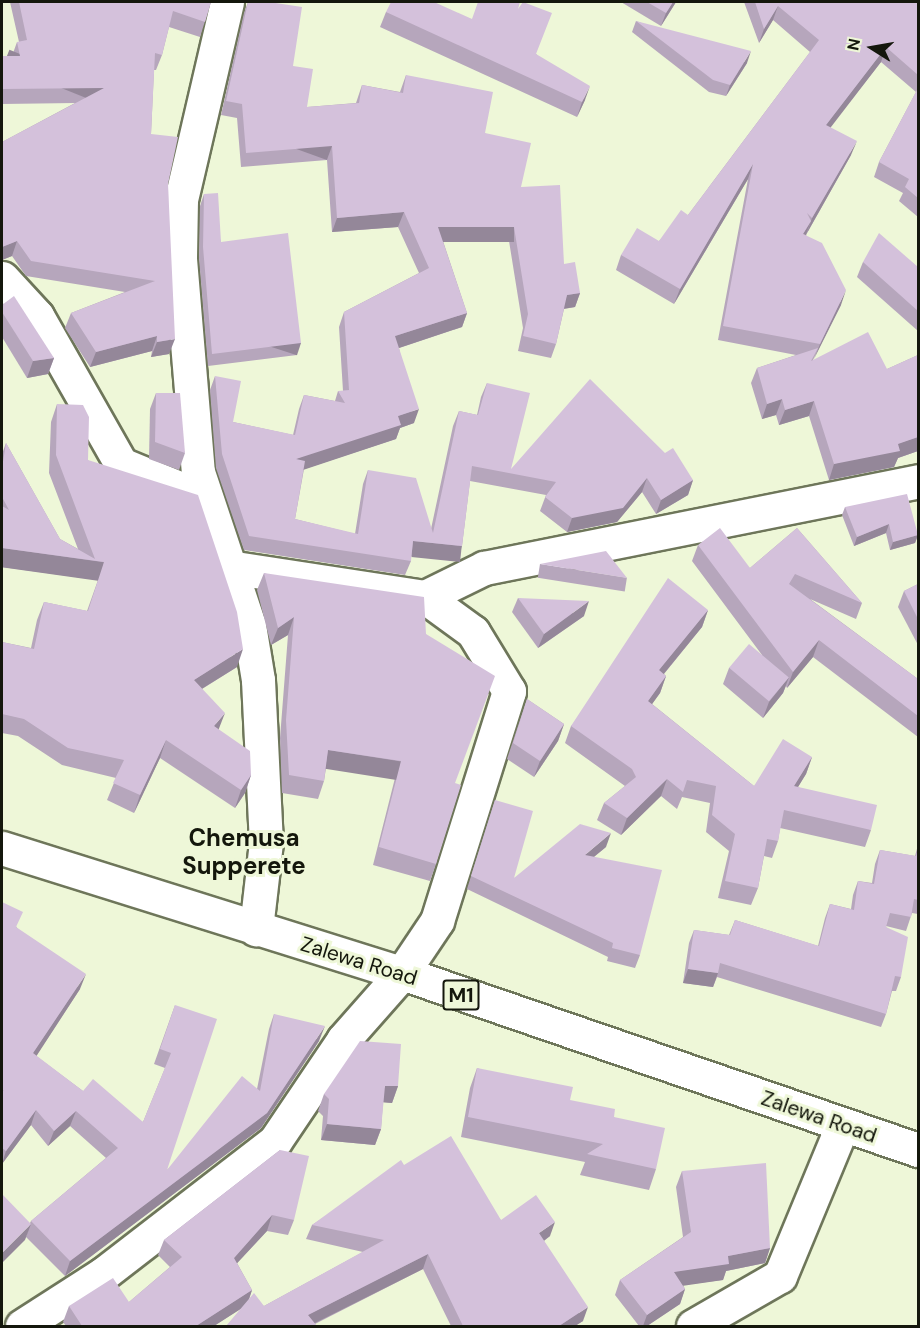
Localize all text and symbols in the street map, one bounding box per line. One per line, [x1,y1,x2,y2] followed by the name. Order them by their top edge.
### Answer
[842,18,902,78] north arrow
[842,37,865,52] text: N
[182,824,306,880] district label: Chemusa Supperete
[298,931,420,991] street label: Zalewa Road
[442,978,480,1012] road number: M1
[758,1085,880,1149] street label: Zalewa Road

